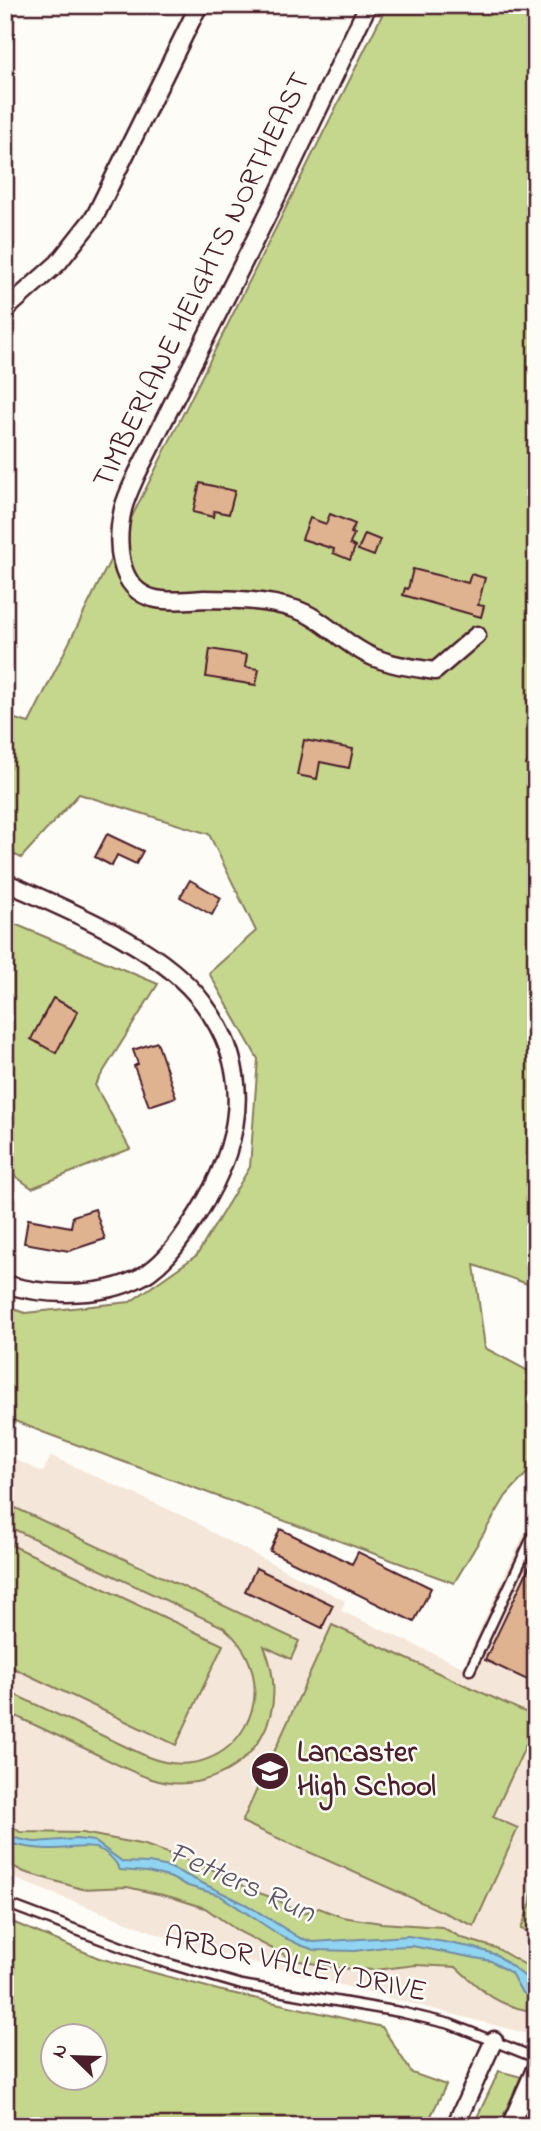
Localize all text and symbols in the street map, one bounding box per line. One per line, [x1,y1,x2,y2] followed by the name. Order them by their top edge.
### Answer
[83,65,323,497] street label: TIMBERLANE HEIGHTS NORTHEAST
[297,1732,436,1811] place label: Lancaster High School
[249,1750,291,1792] school or university icon: Lancaster High School
[160,1831,323,1938] water label: Fetters Run
[160,1917,430,2015] street label: ARBOR VALLEY DRIVE
[38,2022,108,2092] north arrow
[46,2040,76,2063] text: N

